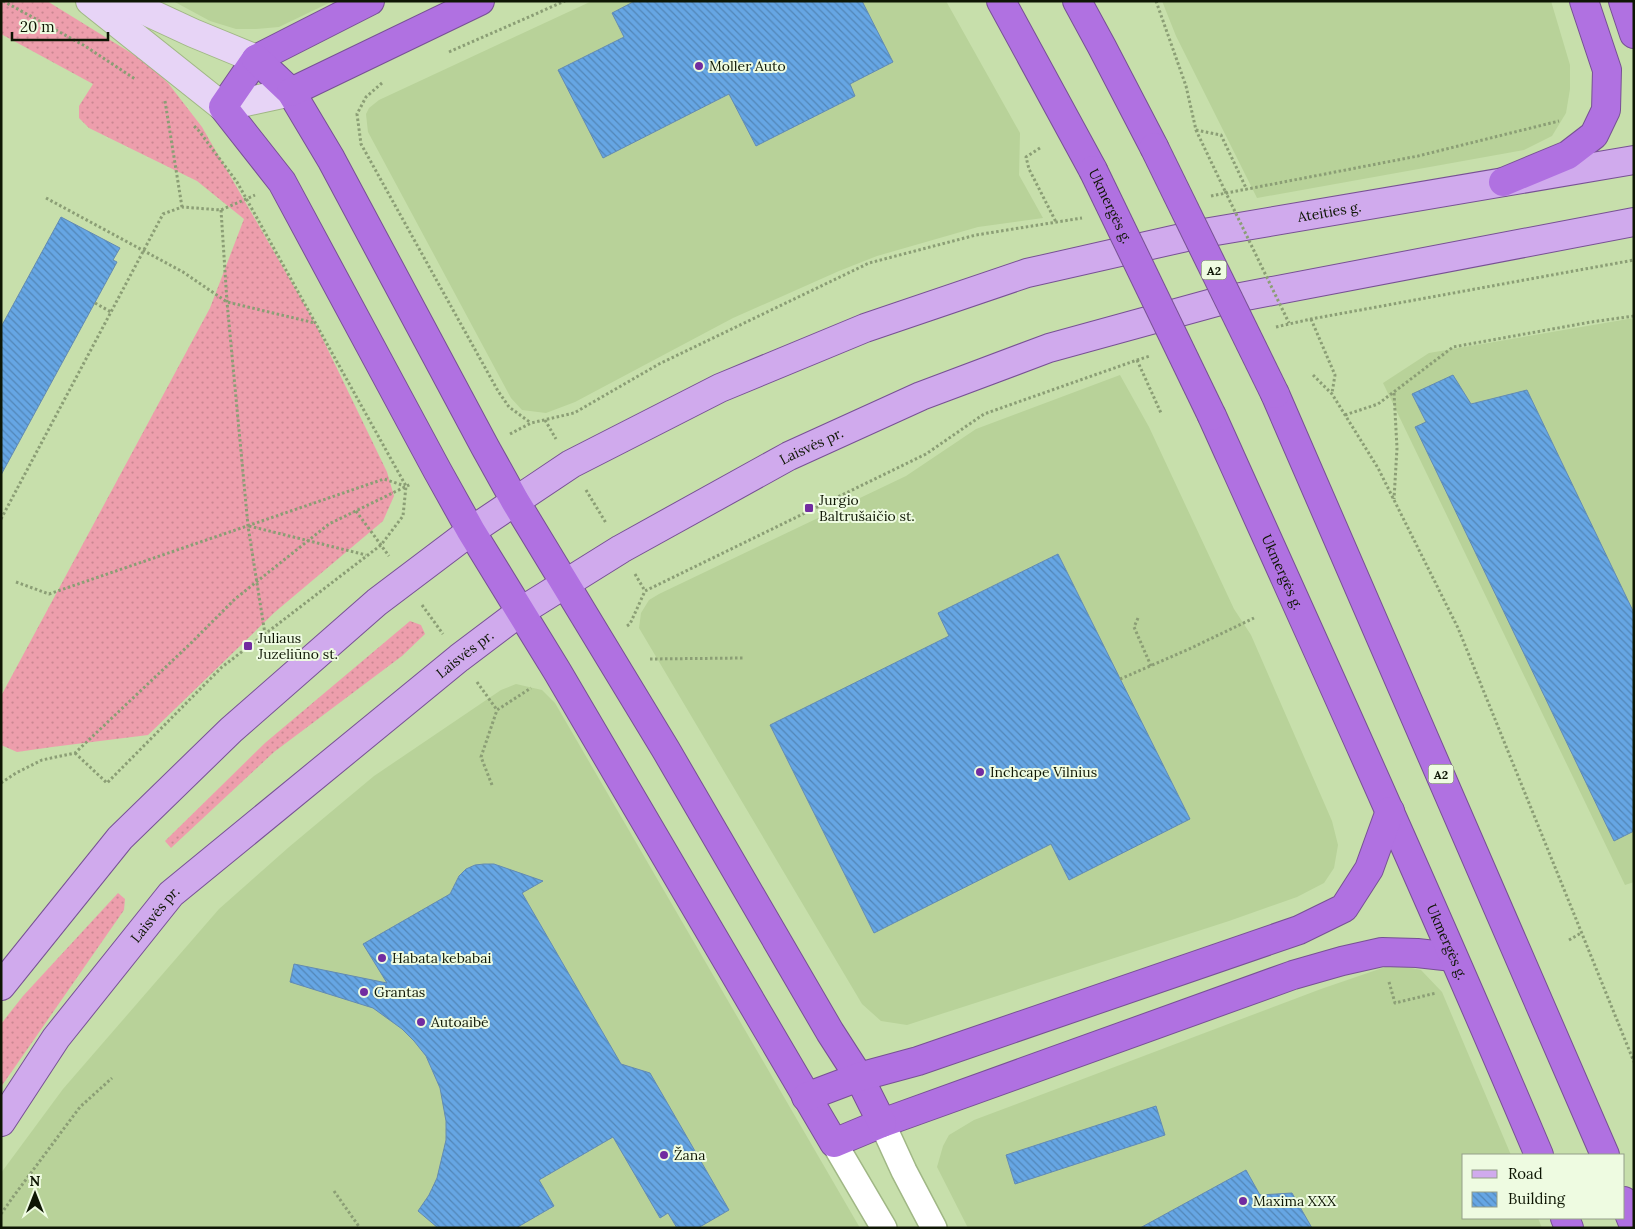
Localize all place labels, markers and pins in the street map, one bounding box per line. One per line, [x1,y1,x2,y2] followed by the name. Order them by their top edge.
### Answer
[709,57,786,75] place label: Moller Auto
[693,60,705,72] marker: Moller Auto
[818,491,915,525] place label: Jurgio Baltrušaičio st.
[803,502,815,514] marker: Jurgio Baltrušaičio st.
[257,629,338,663] place label: Juliaus Juzeliūno st.
[242,640,254,652] marker: Juliaus Juzeliūno st.
[990,763,1097,781] place label: Inchcape Vilnius
[974,766,986,778] marker: Inchcape Vilnius
[392,949,491,967] place label: Habata kebabai
[376,952,388,964] marker: Habata kebabai
[374,983,425,1001] place label: Grantas
[358,986,370,998] marker: Grantas
[430,1013,489,1031] place label: Autoaibė
[415,1016,427,1028] marker: Autoaibė
[674,1146,706,1164] place label: Žana
[658,1149,670,1161] marker: Žana
[1253,1192,1337,1210] place label: Maxima XXX
[1237,1195,1249,1207] marker: Maxima XXX

